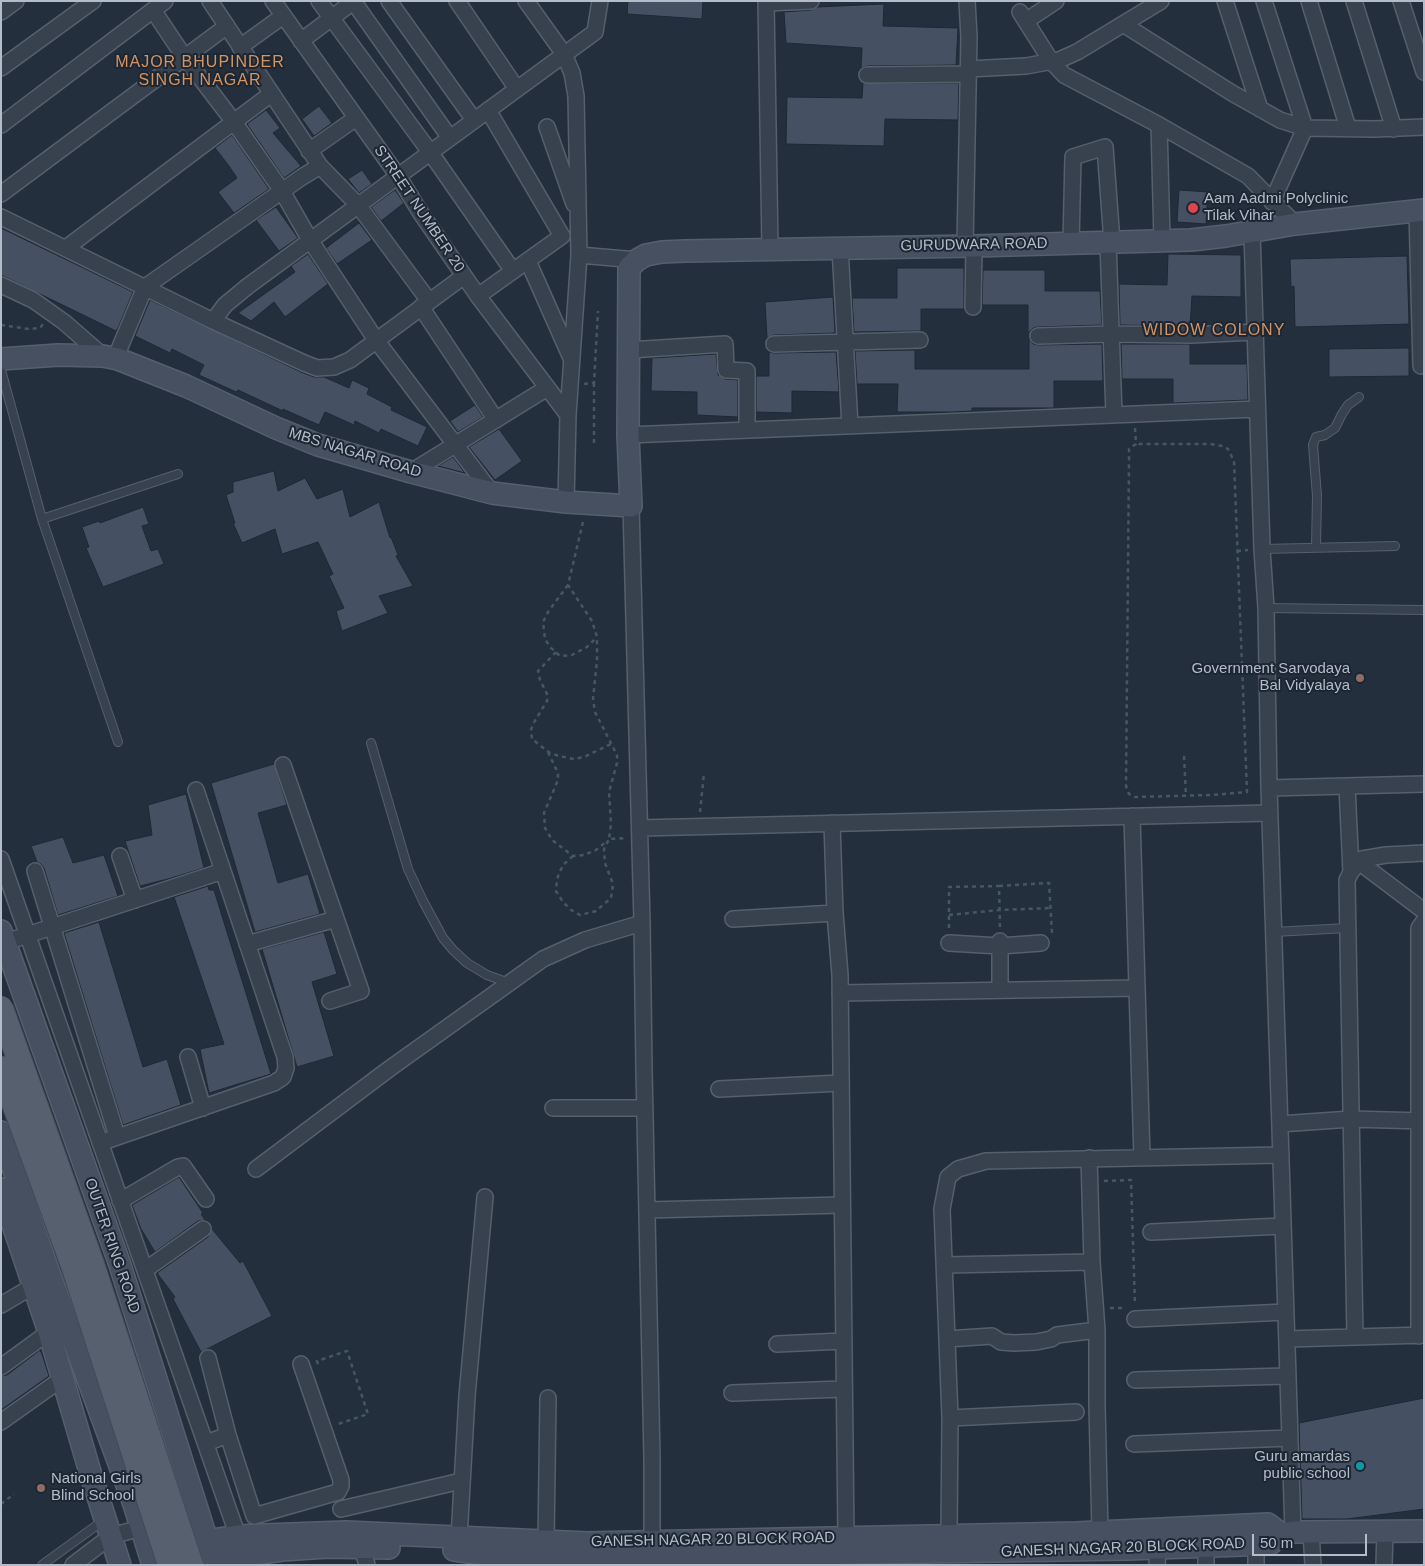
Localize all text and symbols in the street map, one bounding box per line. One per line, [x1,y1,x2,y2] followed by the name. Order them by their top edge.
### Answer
[113,53,287,91] district label: MAJOR BHUPINDER SINGH NAGAR
[370,142,468,276] street label: STREET NUMBER 20
[1204,190,1348,225] place label: Aam Aadmi Polyclinic Tilak Vihar
[1186,201,1200,215] marker: Aam Aadmi Polyclinic Tilak Vihar
[900,235,1048,255] street label: GURUDWARA ROAD
[1141,321,1287,341] district label: WIDOW COLONY
[287,424,423,482] street label: MBS NAGAR ROAD
[1192,660,1350,695] place label: Government Sarvodaya Bal Vidyalaya
[1354,672,1366,684] marker: Government Sarvodaya Bal Vidyalaya
[80,1176,144,1316] street label: OUTER RING ROAD
[1254,1448,1350,1483] place label: Guru amardas public school
[1354,1460,1366,1472] marker: Guru amardas public school
[51,1470,141,1505] place label: National Girls Blind School
[35,1482,47,1494] marker: National Girls Blind School
[1255,1524,1370,1556] scale bar
[591,1529,835,1551] street label: GANESH NAGAR 20 BLOCK ROAD
[1260,1534,1293,1551] text: 50 m
[1001,1535,1245,1561] street label: GANESH NAGAR 20 BLOCK ROAD

